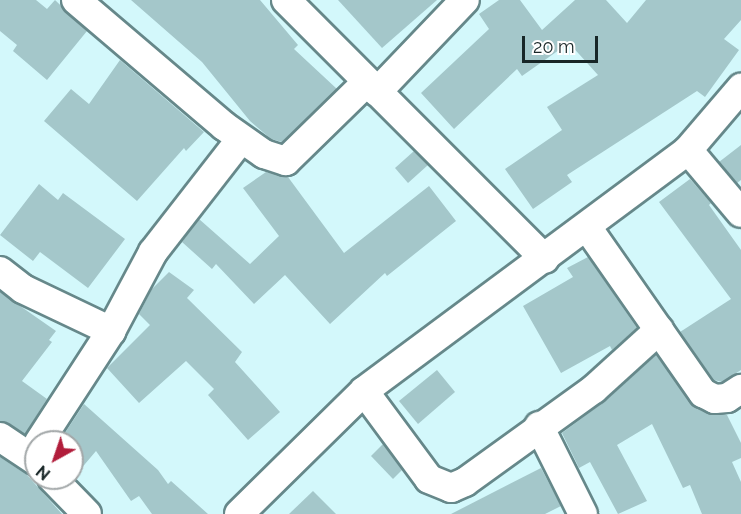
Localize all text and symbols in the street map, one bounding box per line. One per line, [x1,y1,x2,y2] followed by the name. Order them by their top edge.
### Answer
[525,24,602,62] scale bar
[533,36,575,57] text: 20 m
[24,430,84,490] north arrow
[33,461,54,484] text: N

